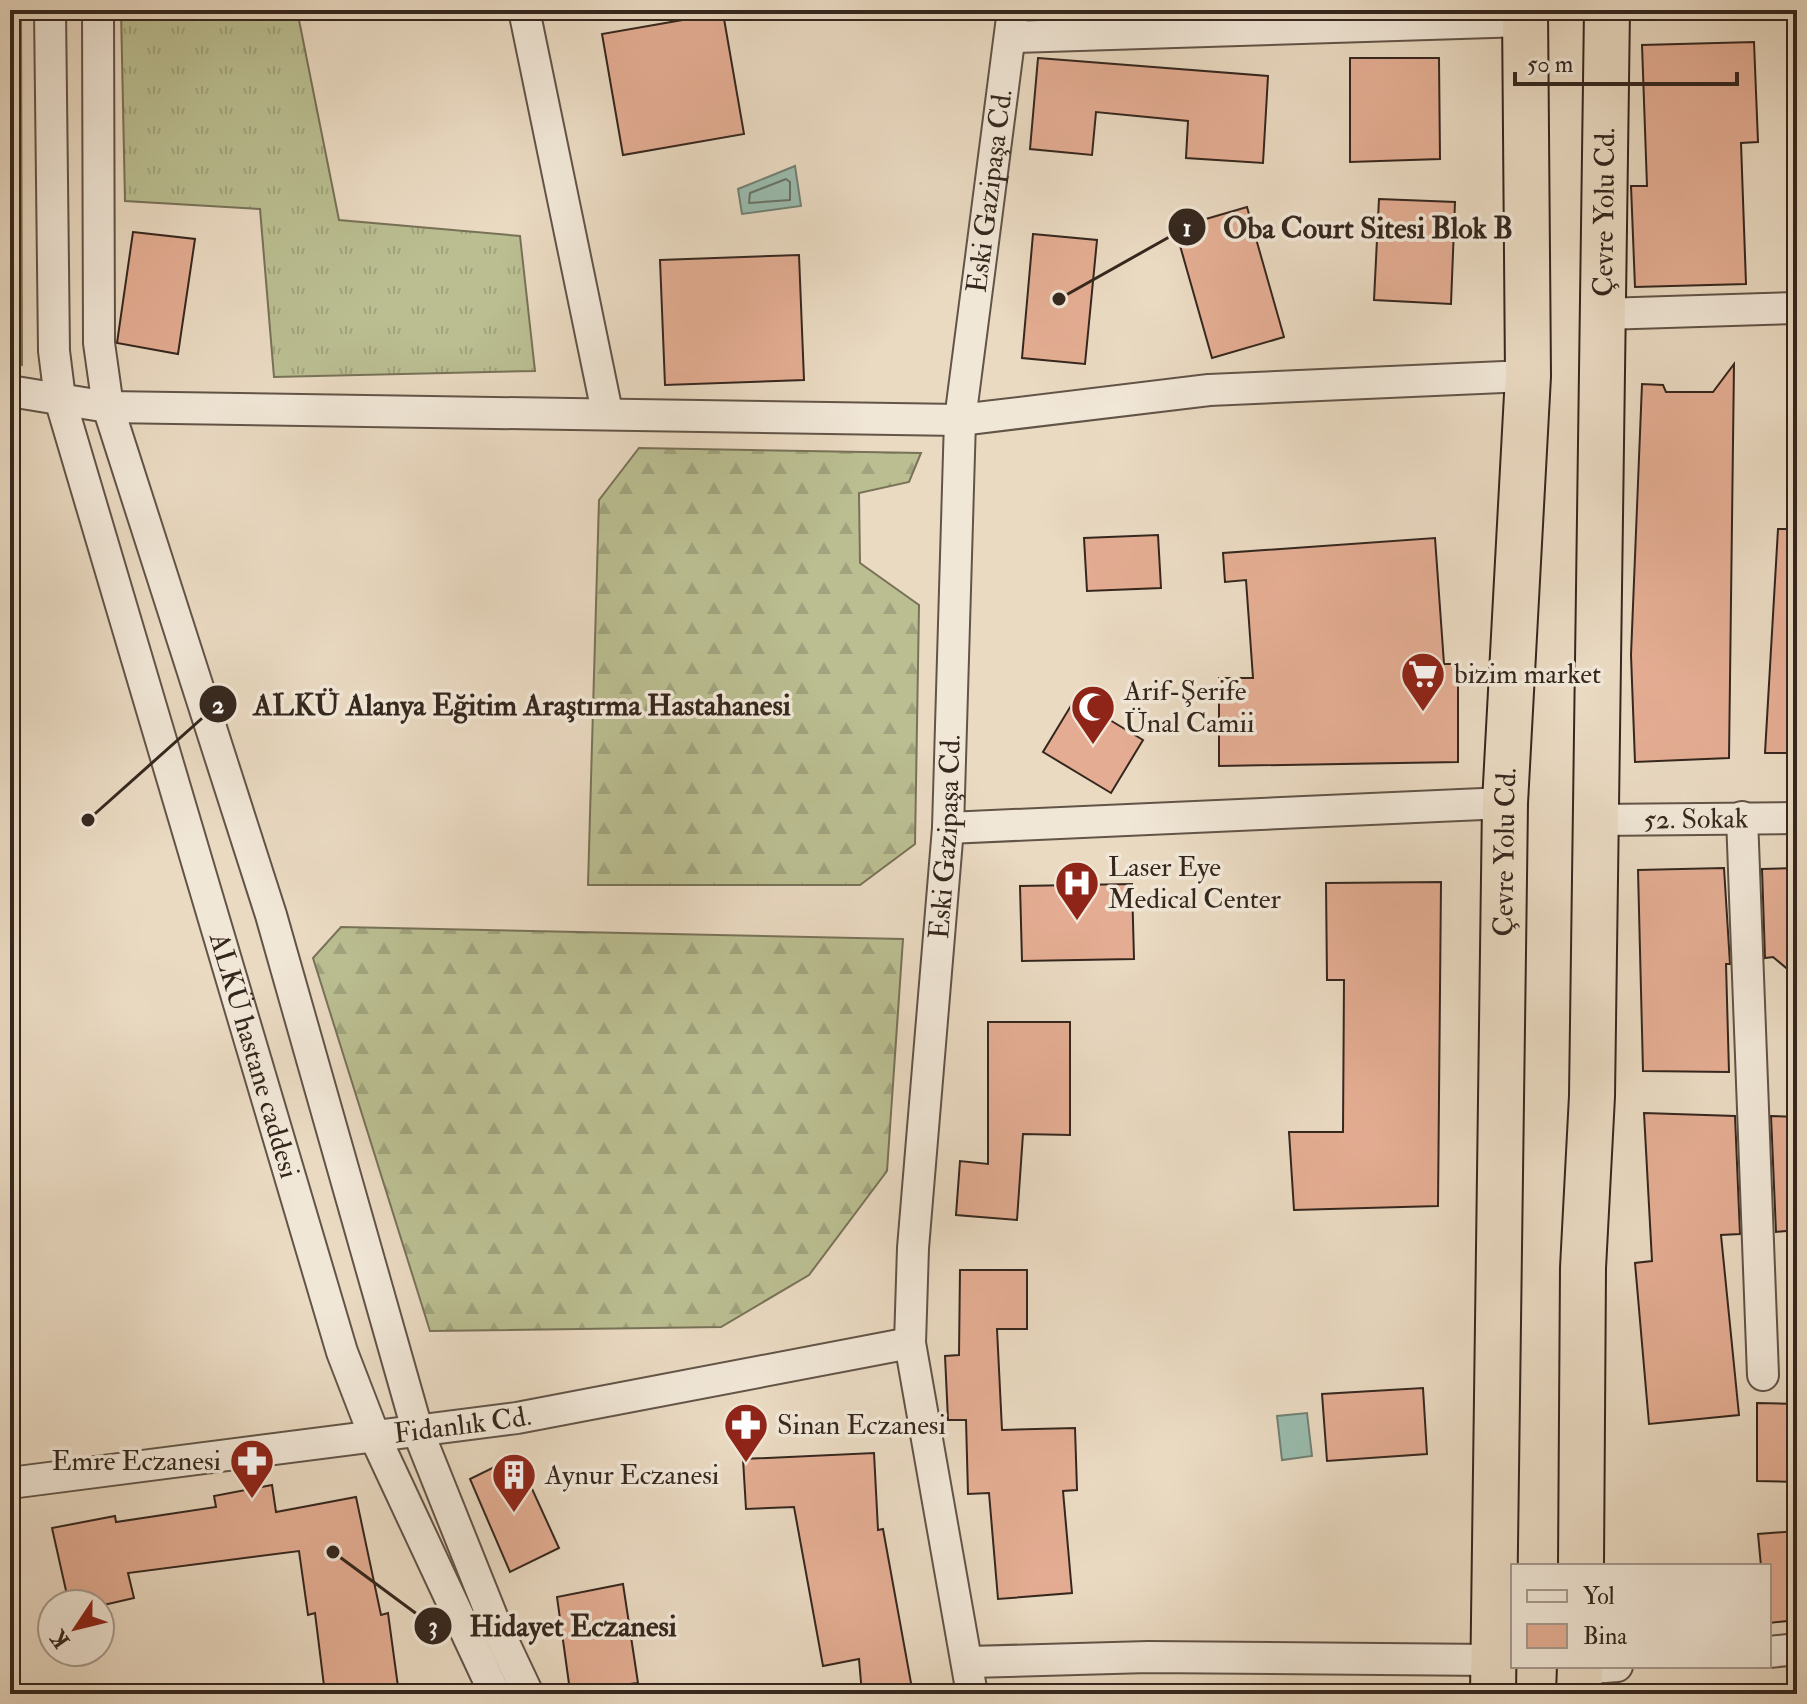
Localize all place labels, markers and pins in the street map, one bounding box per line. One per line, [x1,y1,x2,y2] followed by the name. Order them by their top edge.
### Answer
[1167,200,1529,254] callout: Oba Court Sitesi Blok B
[1399,650,1447,713] supermarket icon: bizim market
[1454,657,1601,692] place label: bizim market
[1123,674,1254,741] place label: Arif-Şerife Ünal Camii
[198,677,807,731] callout: ALKÜ Alanya Eğitim Araştırma Hastahanesi
[1069,683,1117,746] mosque icon: Arif-Şerife Ünal Camii
[1108,850,1282,917] place label: Laser Eye Medical Center
[1053,859,1101,922] hospital icon: Laser Eye Medical Center
[722,1401,770,1464] pharmacy icon: Sinan Eczanesi
[777,1408,946,1443] place label: Sinan Eczanesi
[228,1437,276,1500] pharmacy icon: Emre Eczanesi
[51,1444,221,1479] place label: Emre Eczanesi
[490,1451,538,1514] building icon: Aynur Eczanesi
[544,1458,719,1493] place label: Aynur Eczanesi
[413,1599,693,1653] callout: Hidayet Eczanesi

